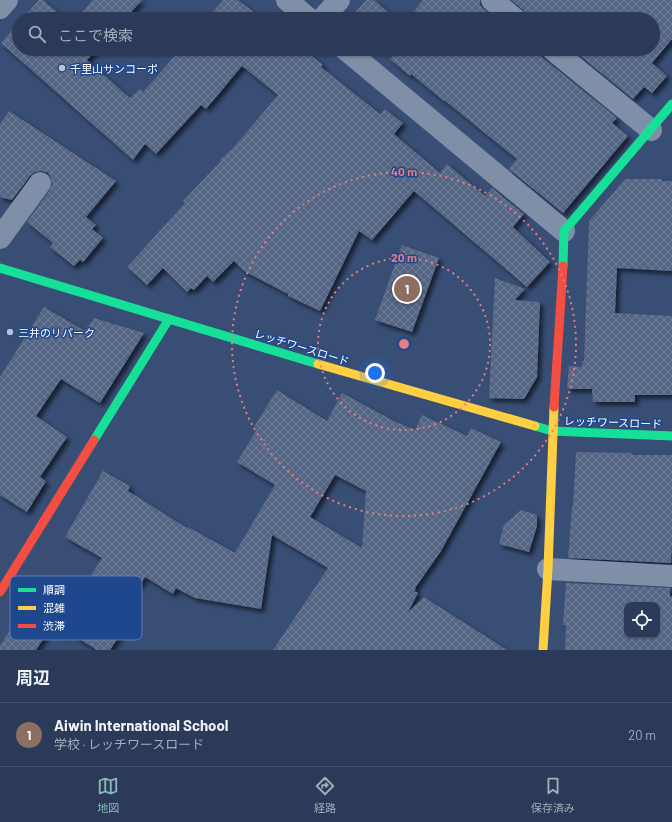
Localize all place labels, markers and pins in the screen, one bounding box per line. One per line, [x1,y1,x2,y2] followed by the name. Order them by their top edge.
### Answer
[70,62,158,75] place label: 千里山サンコーポ
[57,63,67,73] marker: 千里山サンコーポ
[394,274,420,304] pin: 1
[18,326,95,339] place label: 三井のリパーク
[5,327,15,337] marker: 三井のリパーク
[397,337,411,351] centre of rings

